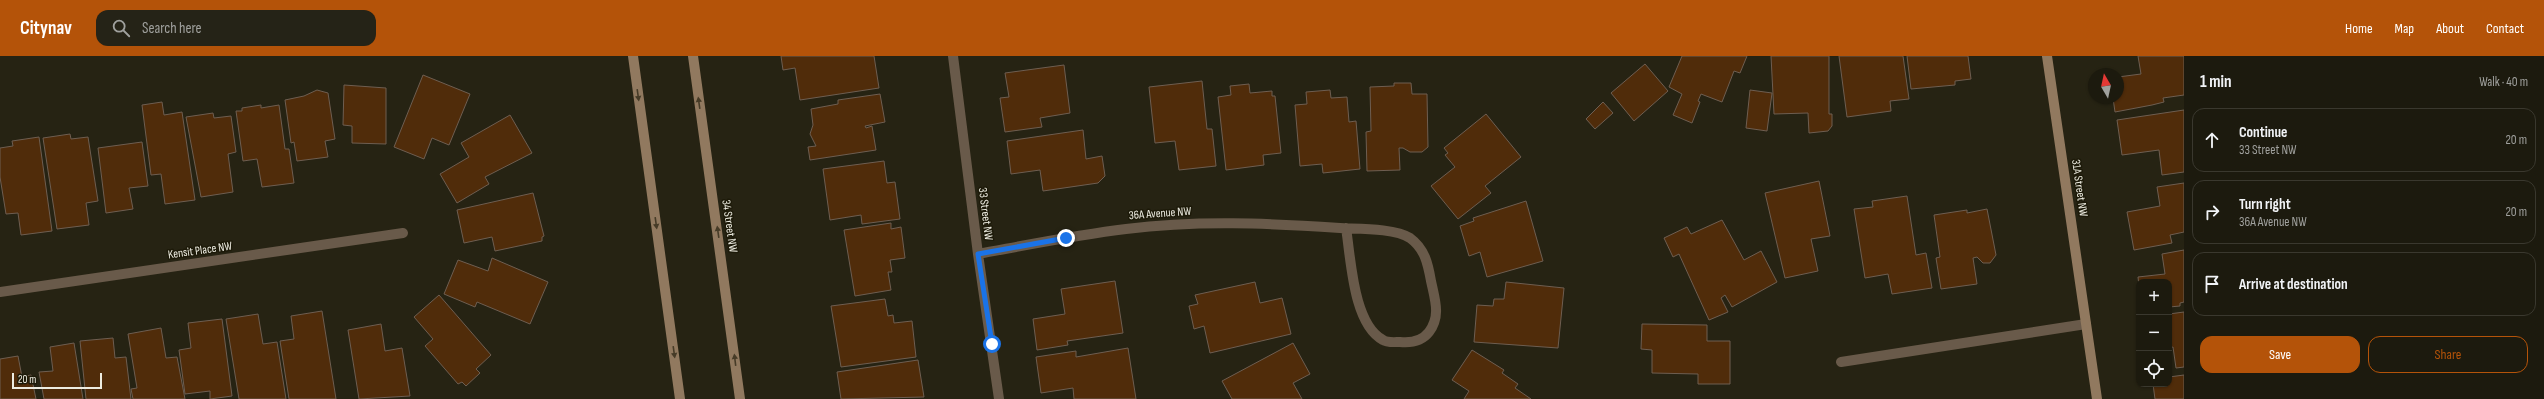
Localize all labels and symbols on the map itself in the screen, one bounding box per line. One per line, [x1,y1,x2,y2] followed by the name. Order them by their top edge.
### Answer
[2088,68,2124,104] north arrow
[635,89,642,101] one-way arrow
[696,97,702,109] one-way arrow
[2068,159,2091,218] street label: 31A Street NW
[975,187,996,242] street label: 33 Street NW
[718,199,741,254] street label: 34 Street NW
[1128,204,1192,223] street label: 36A Avenue NW
[653,217,659,229] one-way arrow
[715,225,721,238] one-way arrow
[1057,229,1075,247] route end
[167,239,233,262] street label: Kensit Place NW
[983,335,1001,353] route start
[671,346,677,358] one-way arrow
[732,354,738,366] one-way arrow
[12,371,102,390] scale bar

